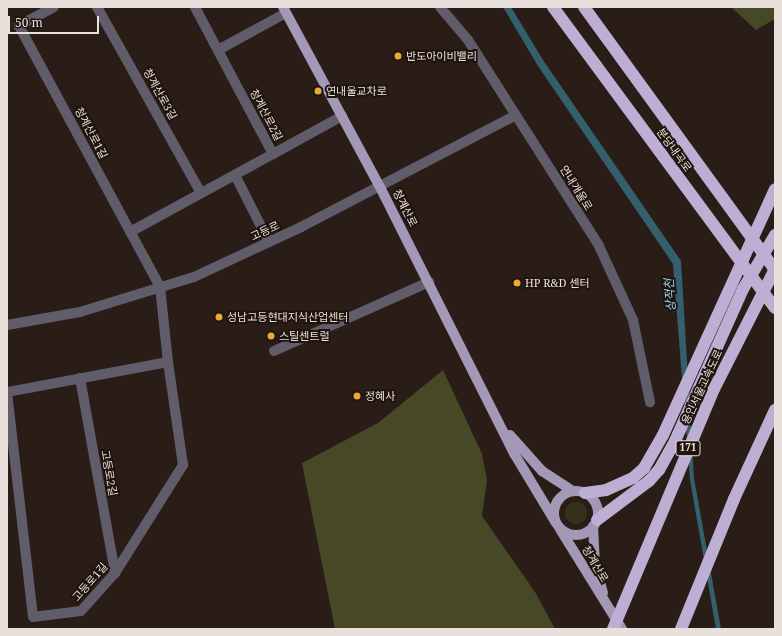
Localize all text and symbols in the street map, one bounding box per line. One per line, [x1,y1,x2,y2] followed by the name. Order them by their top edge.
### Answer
[10,8,101,34] scale bar
[15,14,43,31] text: 50 m
[406,49,477,63] place label: 반도아이비밸리
[393,51,403,61] marker: 반도아이비밸리
[140,66,180,122] street label: 청계산로3길
[326,84,387,98] place label: 연내울교차로
[313,86,323,96] marker: 연내울교차로
[247,87,285,143] street label: 청계산로2길
[72,105,110,161] street label: 청계산로1길
[654,126,694,174] street label: 분당내곡로
[557,163,595,213] street label: 연내개울로
[390,187,420,229] street label: 청계산로
[248,219,282,243] street label: 고등로
[525,276,590,290] place label: HP R&D 센터
[512,278,522,288] marker: HP R&D 센터
[662,278,678,312] water label: 상적천
[227,310,348,324] place label: 성남고등현대지식산업센터
[214,312,224,322] marker: 성남고등현대지식산업센터
[279,329,330,343] place label: 스틸센트럴
[266,331,276,341] marker: 스틸센트럴
[679,348,725,426] street label: 용인서울고속도로
[365,389,395,403] place label: 정혜사
[352,391,362,401] marker: 정혜사
[675,440,701,456] road number: 171
[98,449,120,497] street label: 고등로2길
[579,543,611,585] street label: 청계산로
[70,560,110,604] street label: 고등로1길

